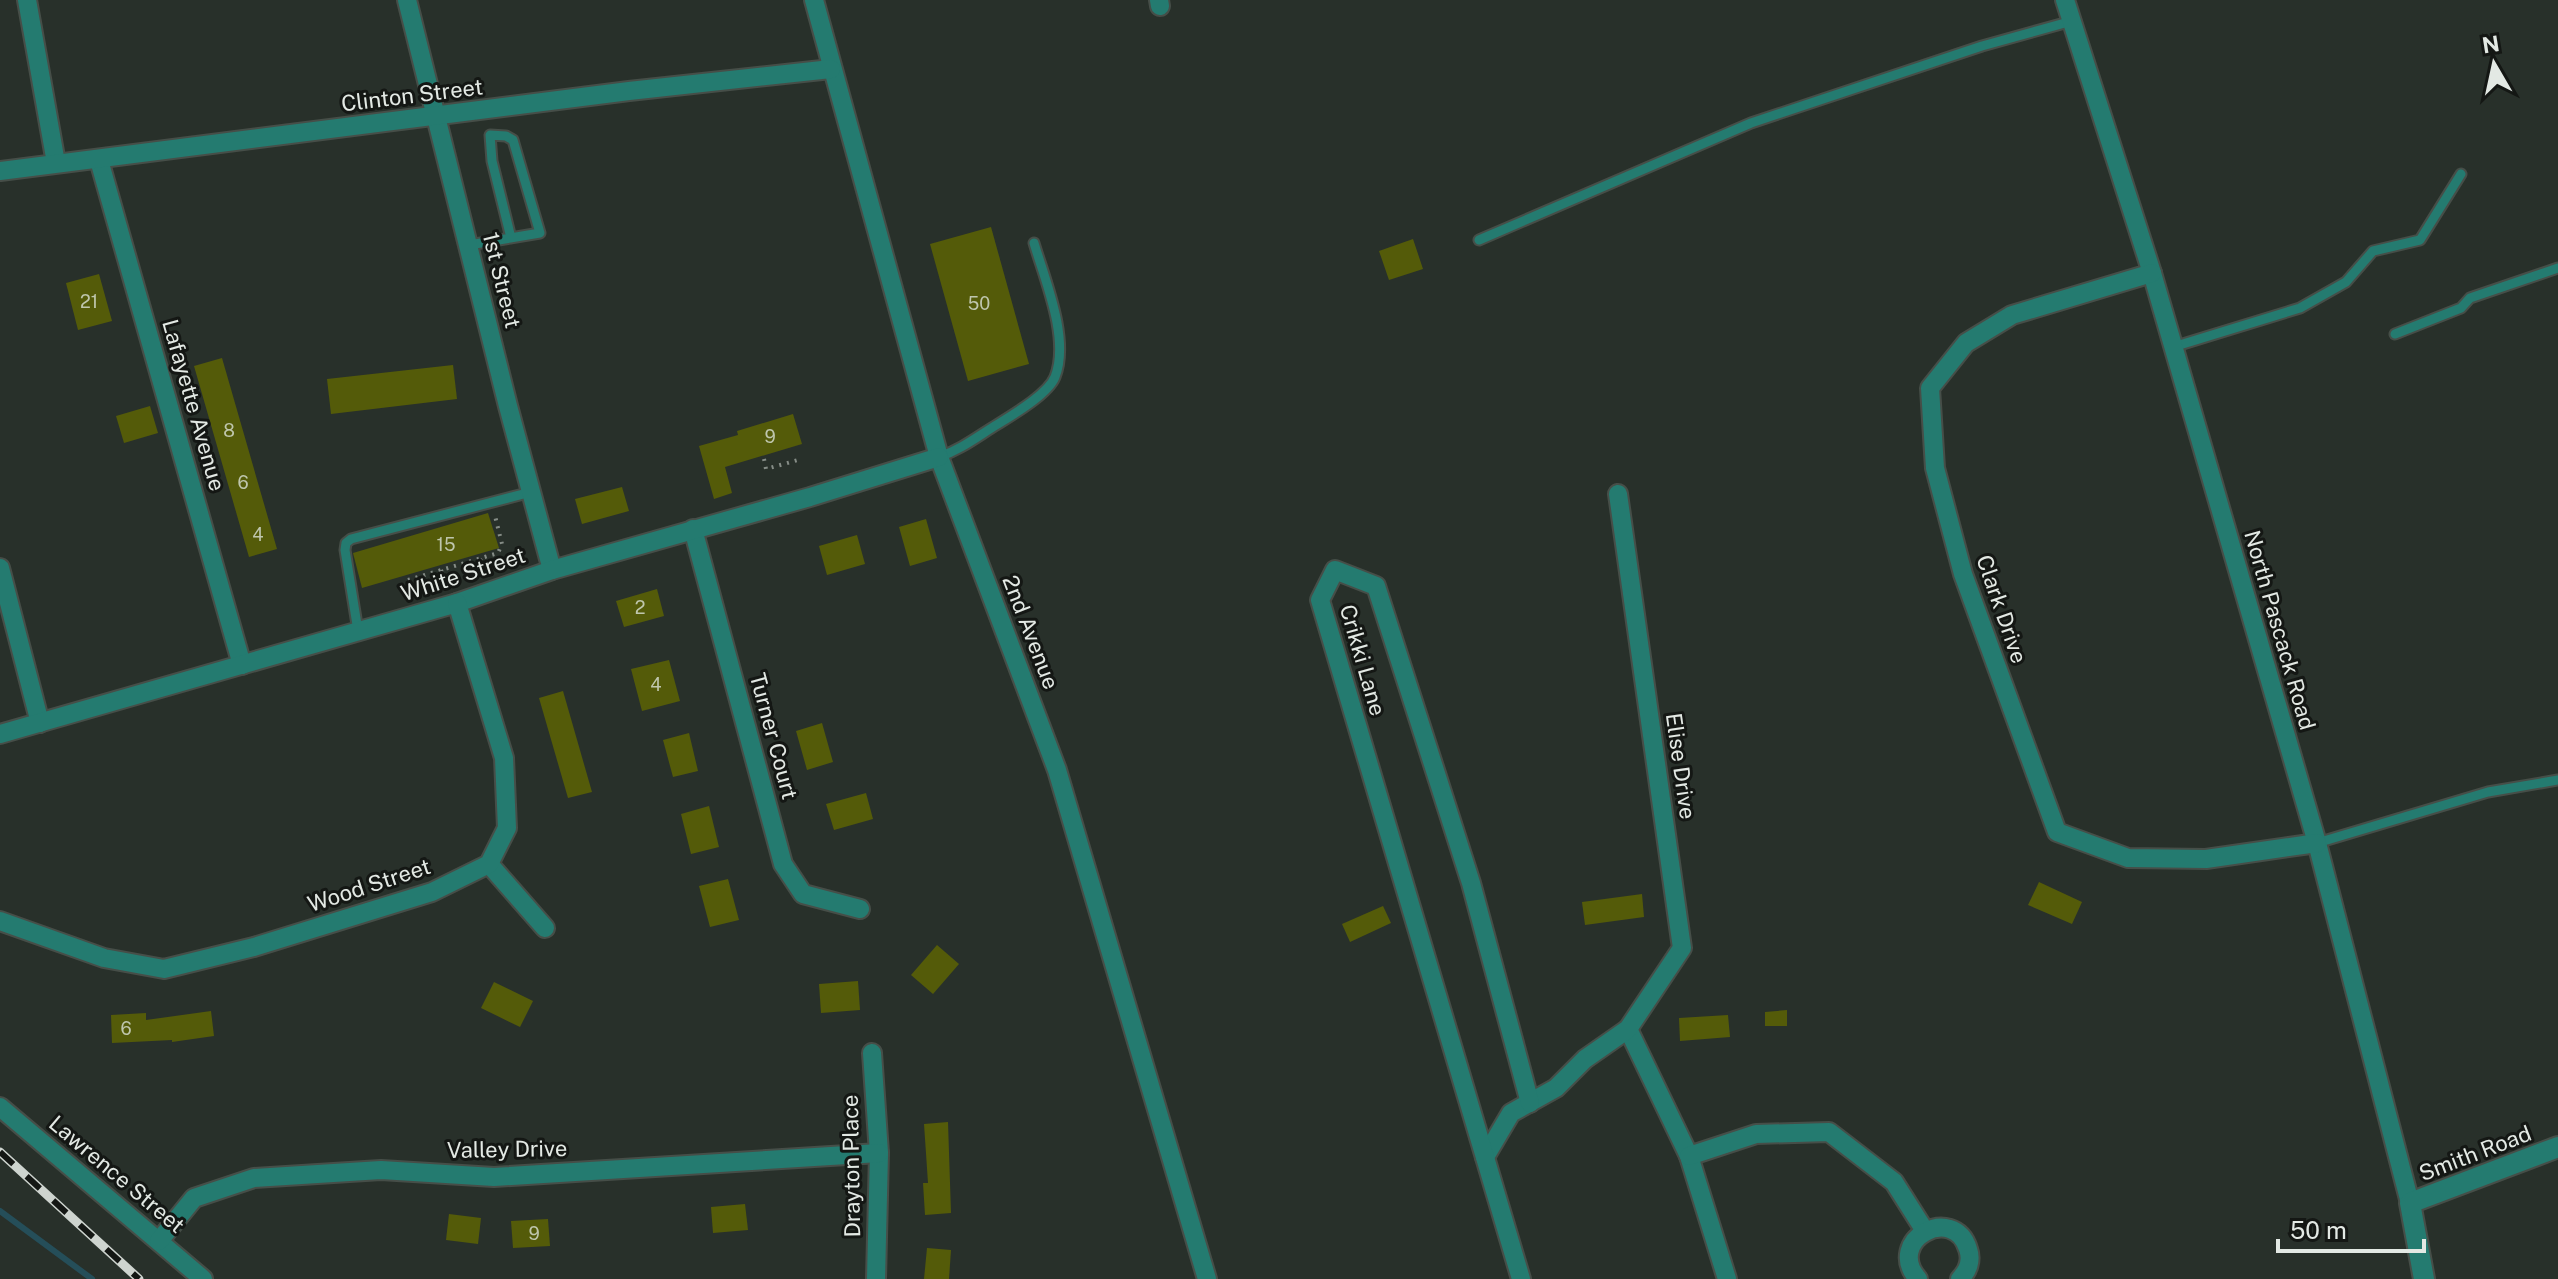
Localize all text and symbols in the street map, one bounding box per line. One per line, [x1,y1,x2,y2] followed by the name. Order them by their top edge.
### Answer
[2454,24,2534,104] north arrow
[2480,30,2501,58] text: N
[340,73,484,117] street label: Clinton Street
[478,229,526,331] street label: 1st Street
[80,291,98,312] house number: 21
[968,293,990,314] house number: 50
[157,316,231,494] street label: Lafayette Avenue
[223,420,235,441] house number: 8
[764,426,776,447] house number: 9
[237,472,249,493] house number: 6
[252,524,264,545] house number: 4
[2239,527,2321,733] street label: North Pascack Road
[437,534,455,555] house number: 15
[397,542,529,606] street label: White Street
[1971,551,2033,667] street label: Clark Drive
[997,571,1065,693] street label: 2nd Avenue
[635,597,645,618] house number: 2
[1335,601,1391,719] street label: Crikki Lane
[745,670,803,802] street label: Turner Court
[650,674,662,695] house number: 4
[1661,711,1701,821] street label: Elise Drive
[304,853,434,917] street label: Wood Street
[120,1018,132,1039] house number: 6
[837,1094,865,1238] street label: Drayton Place
[44,1110,190,1238] street label: Lawrence Street
[2415,1120,2535,1186] street label: Smith Road
[447,1135,567,1163] street label: Valley Drive
[2278,1203,2424,1253] scale bar
[2290,1216,2347,1244] text: 50 m
[528,1223,540,1244] house number: 9

